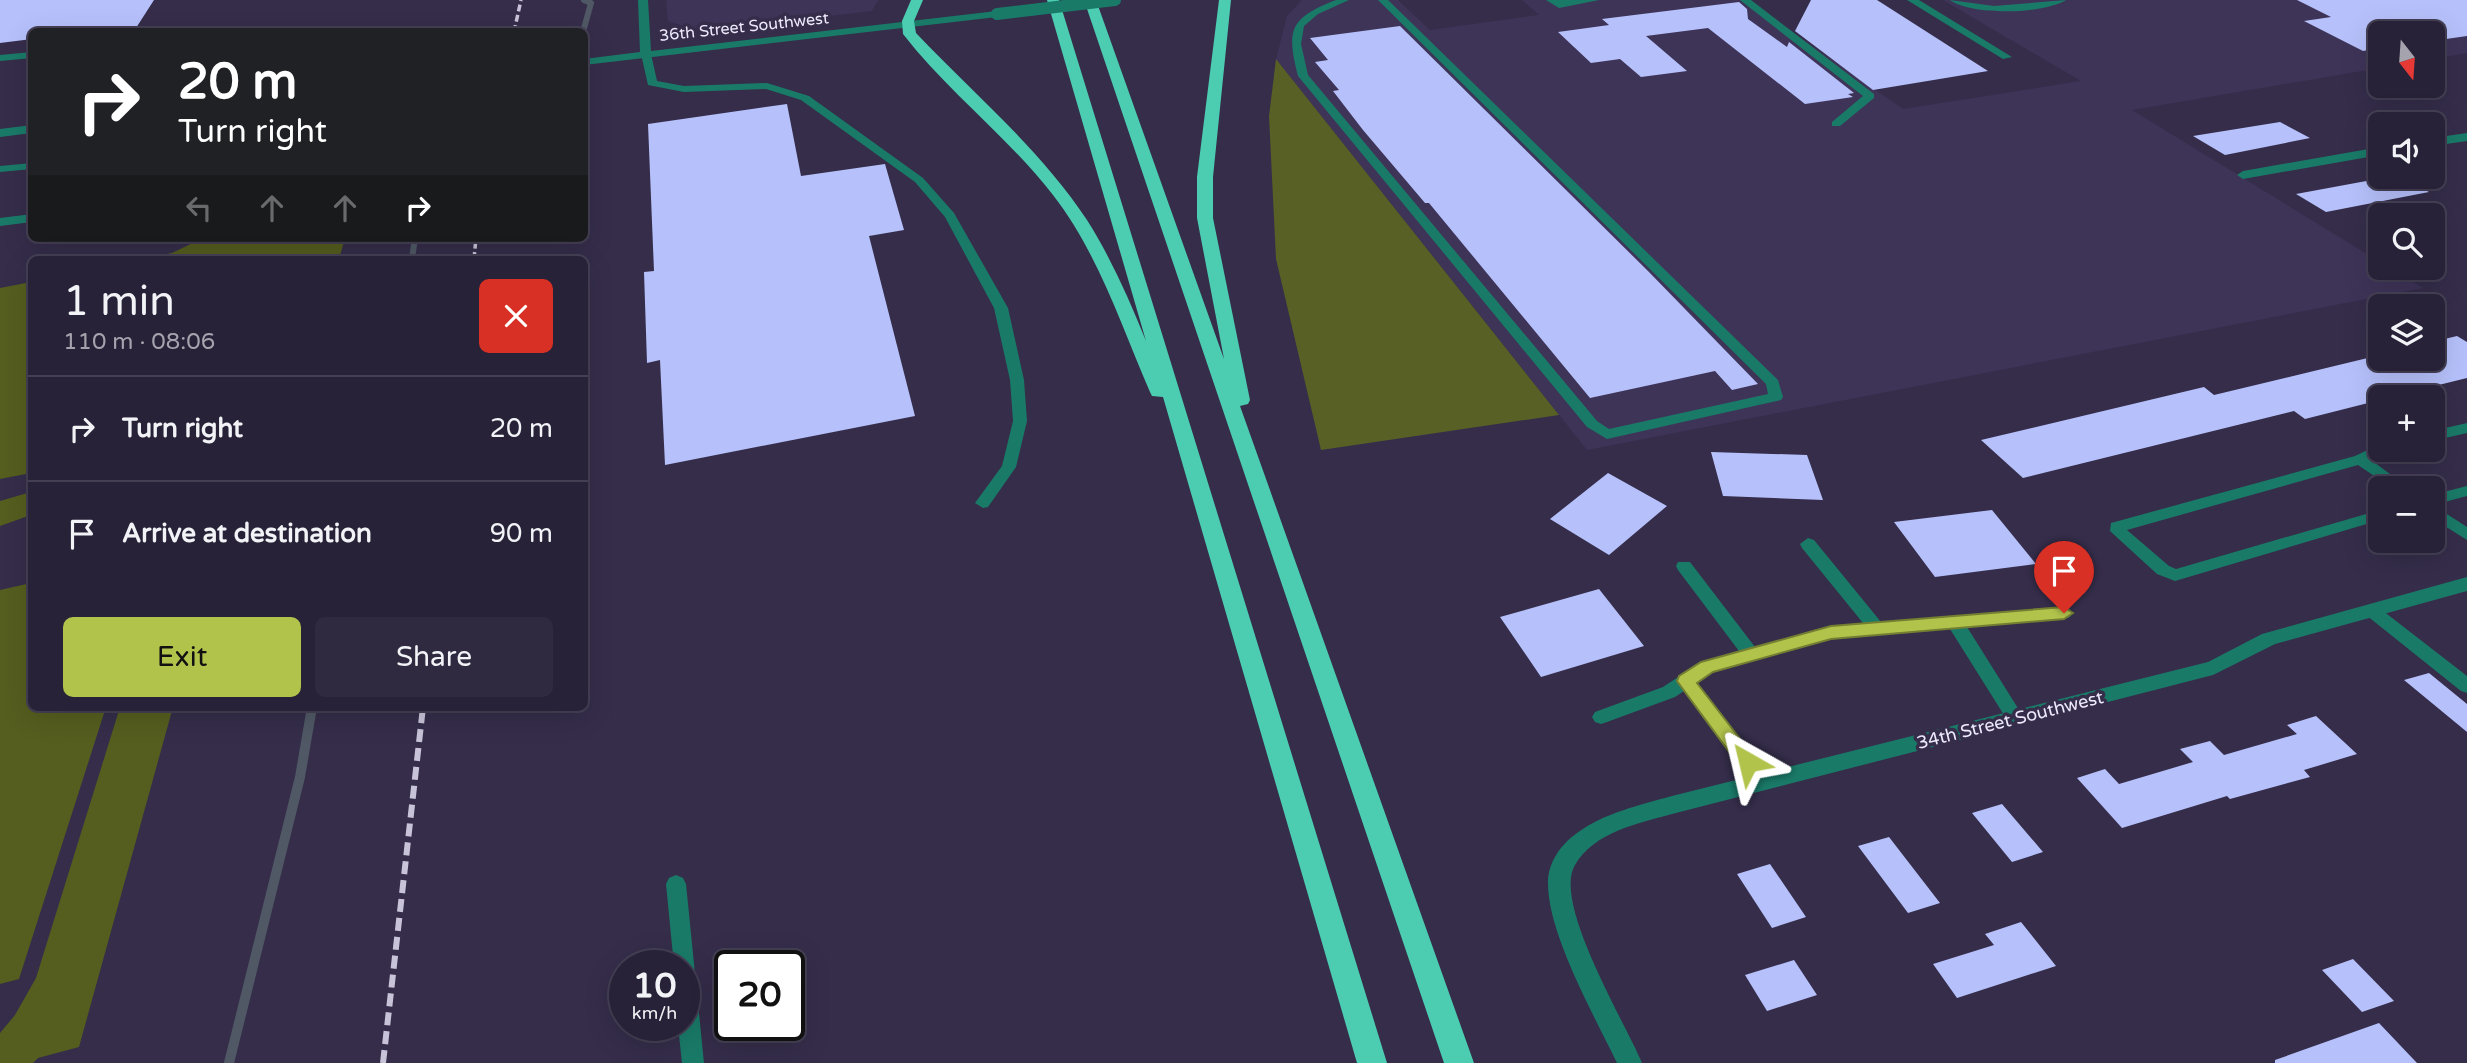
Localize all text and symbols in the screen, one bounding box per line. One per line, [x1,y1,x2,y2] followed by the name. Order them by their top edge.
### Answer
[658,8,830,46] street label: 36th Street Southwest
[2368,21,2445,98] north arrow
[2368,21,2445,553] map controls
[178,53,297,112] text: 20 m
[63,56,154,147] icon: right
[2368,112,2445,189] button: sound
[178,113,327,151] text: Turn right
[180,189,218,227] icon: left
[253,189,291,227] icon: ahead
[326,189,364,227] icon: ahead
[399,189,437,227] icon: right
[2368,203,2445,280] button: search
[63,276,175,327] text: 1 min
[479,279,553,353] button: close
[2368,294,2445,371] button: layers
[63,328,215,356] text: 110 m · 08:06
[2368,385,2445,462] button: +
[63,410,101,448] icon: right
[122,413,243,444] text: Turn right
[490,413,553,444] text: 20 m
[2368,476,2445,553] button: −
[63,515,101,553] icon: arrive
[122,518,372,549] text: Arrive at destination
[490,518,553,549] text: 90 m
[2034,541,2094,613] pin
[2045,552,2083,590] icon: arrive
[63,617,301,697] button: Exit
[315,617,553,697] button: Share
[1914,686,2106,754] street label: 34th Street Southwest
[1711,725,1785,799] position arrow
[714,950,805,1041] speed limit sign: 20
[633,965,676,1007] text: 10
[632,1002,677,1024] text: km/h

